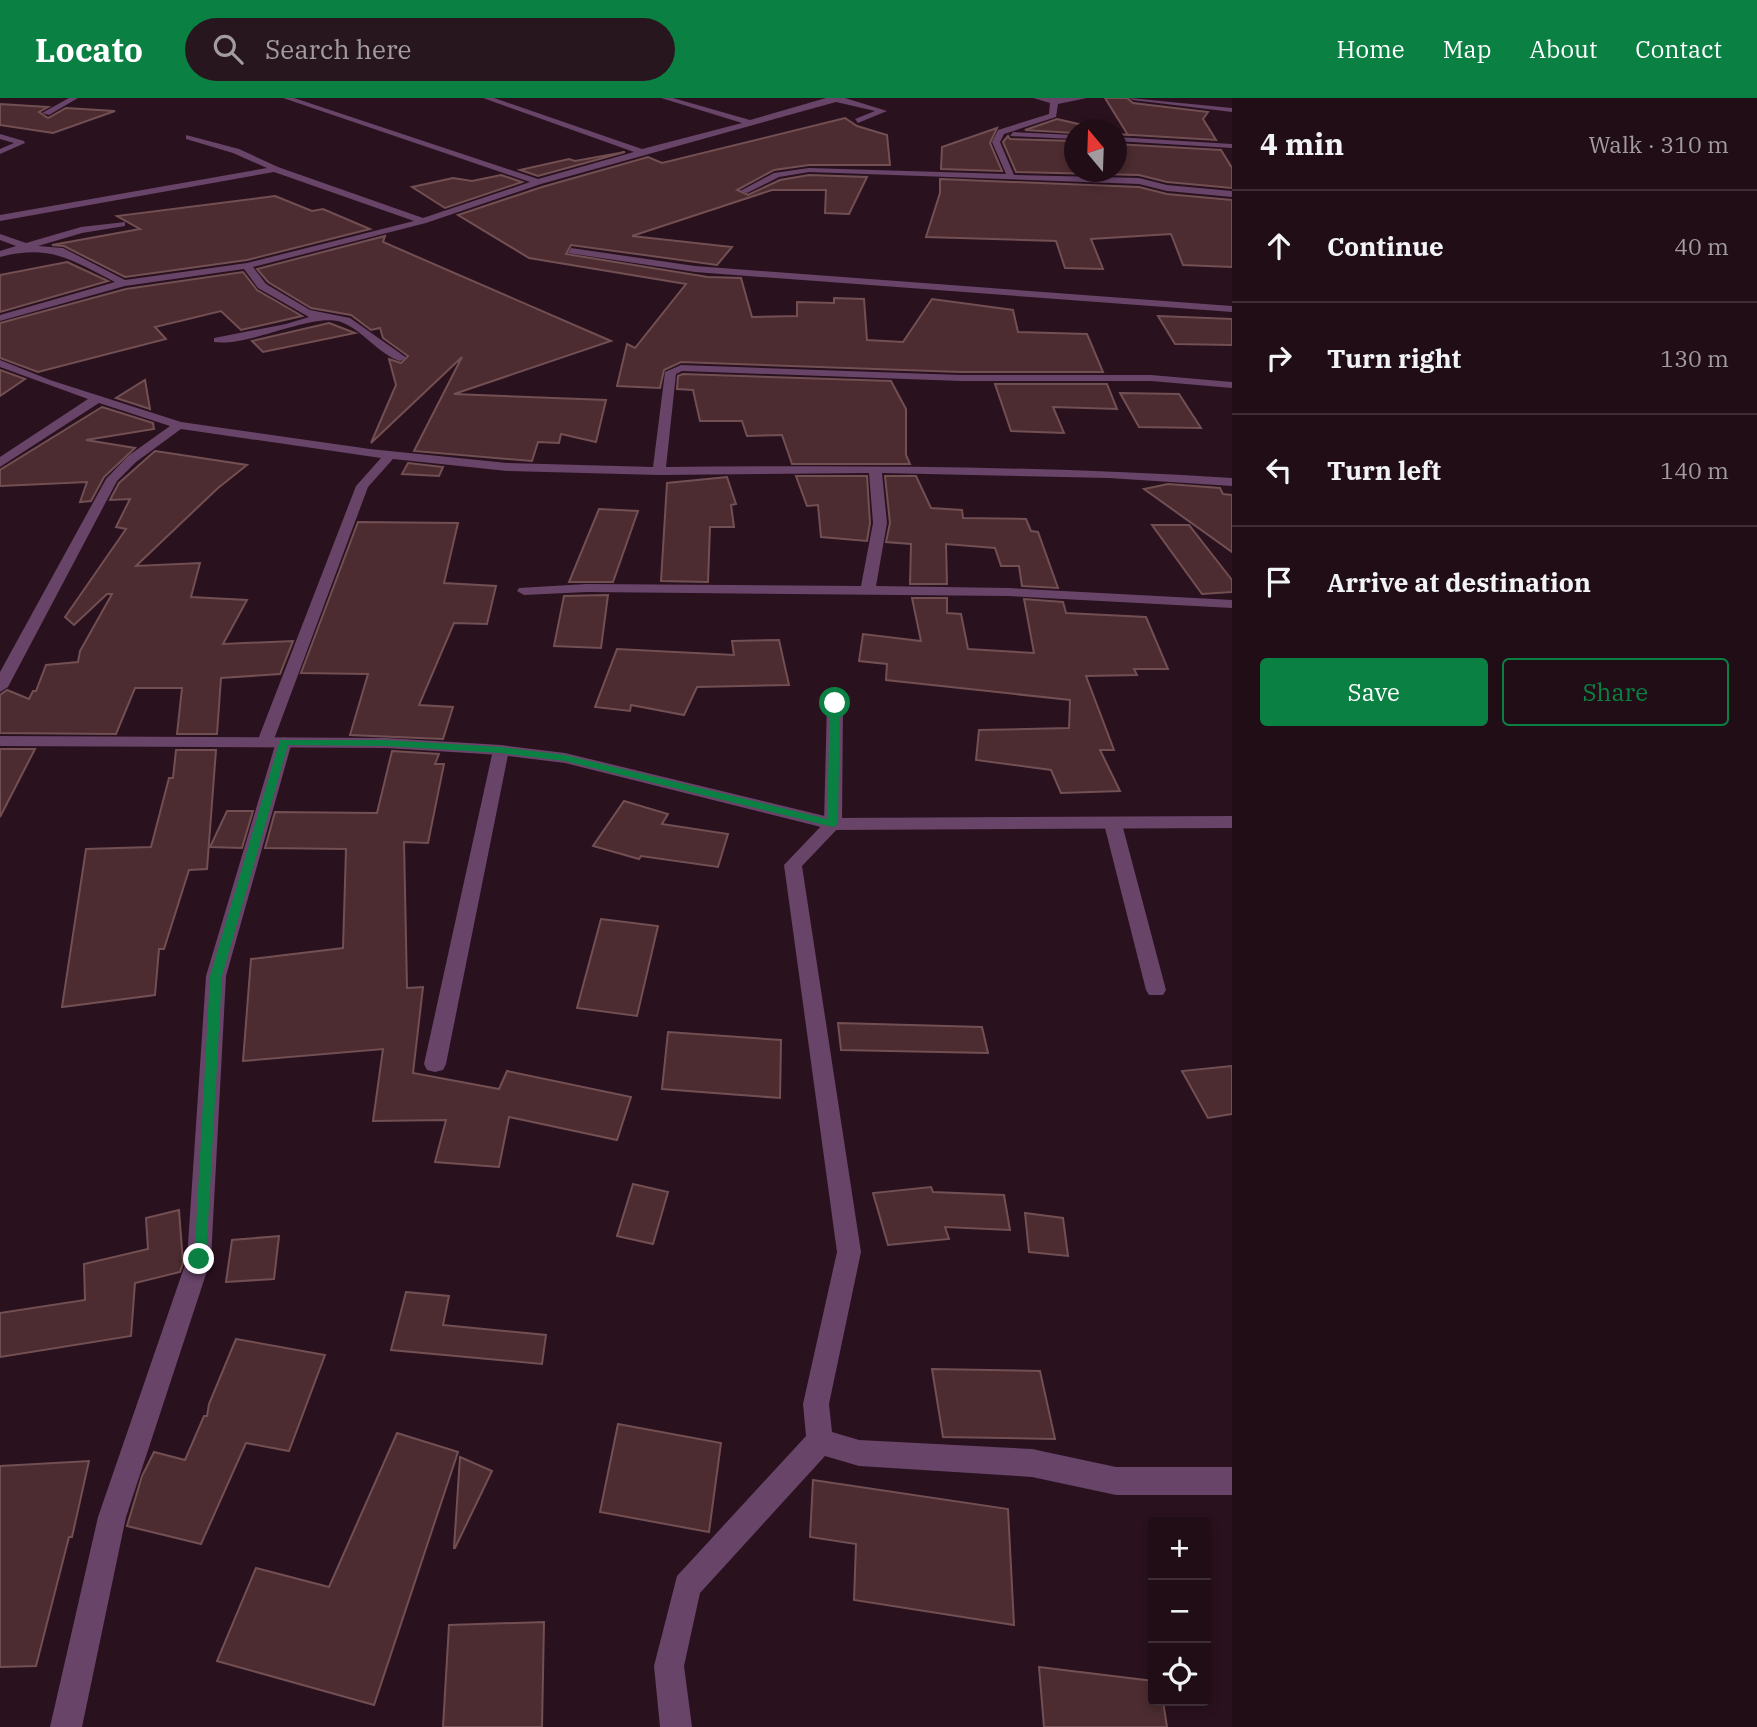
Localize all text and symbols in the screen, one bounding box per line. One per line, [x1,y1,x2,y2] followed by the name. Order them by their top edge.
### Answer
[185,18,675,81] search box
[35,28,143,71] text: Locato
[209,30,247,68] icon: search
[265,32,411,66] text: Search here
[1337,33,1405,65] text: Home
[1443,33,1491,65] text: Map
[1529,33,1597,65] text: About
[1635,33,1722,65] text: Contact
[1064,119,1127,182] north arrow
[1260,124,1344,163] text: 4 min
[1588,129,1729,159] text: Walk · 310 m
[1260,227,1298,265] icon: ahead
[1327,229,1444,263] text: Continue
[1674,231,1729,261] text: 40 m
[1260,339,1298,377] icon: right
[1327,341,1461,375] text: Turn right
[1660,343,1729,373] text: 130 m
[1260,451,1298,489] icon: left
[1327,453,1441,487] text: Turn left
[1660,455,1729,485] text: 140 m
[1260,563,1298,601] icon: arrive
[1327,565,1591,599] text: Arrive at destination
[1260,658,1488,726] button: Save
[1502,658,1729,726] button: Share
[819,687,850,718] route start
[183,1243,214,1274] route end
[1148,1517,1211,1706] map controls
[1148,1517,1211,1580] button: +
[1148,1580,1211,1643] button: −
[1148,1643,1211,1706] button: locate

